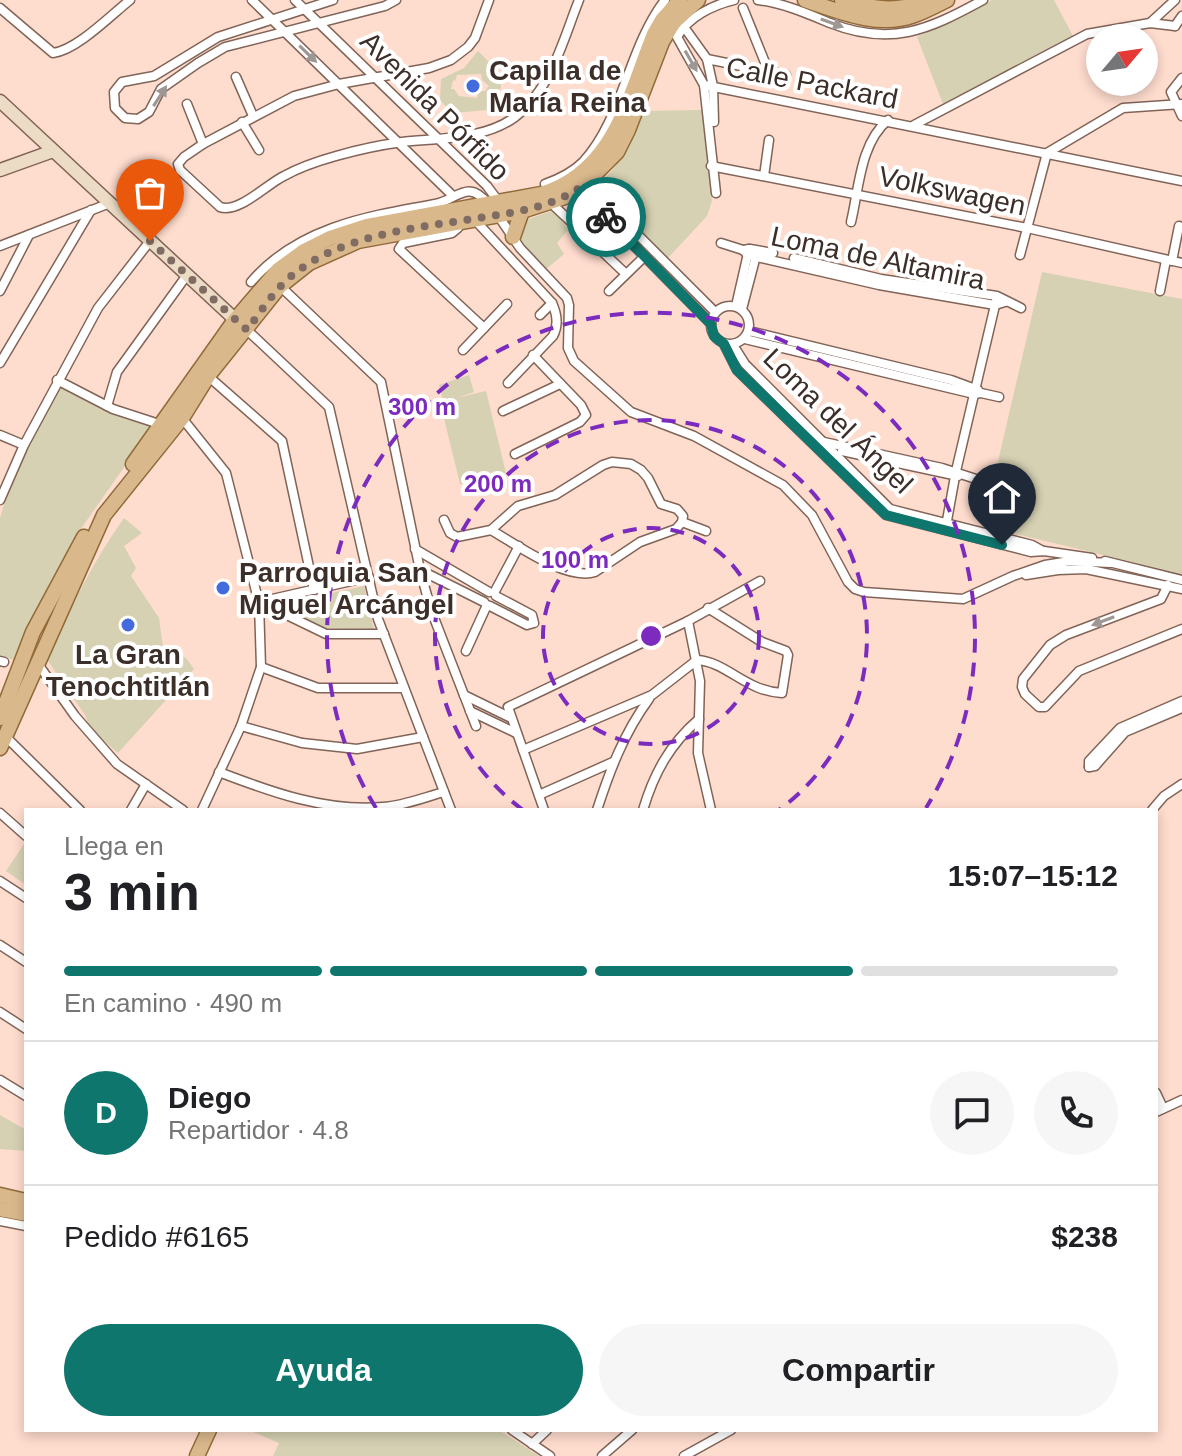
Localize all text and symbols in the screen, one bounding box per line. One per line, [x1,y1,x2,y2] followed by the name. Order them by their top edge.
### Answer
[821,17,845,30] one-way arrow
[1086,24,1158,96] north arrow
[1086,24,1158,96] map controls
[354,25,516,187] street label: Avenida Pórfido
[298,45,317,63] one-way arrow
[684,50,698,72] one-way arrow
[723,51,901,115] street label: Calle Packard
[489,55,647,118] place label: Capilla de María Reina
[464,77,482,95] marker: Capilla de María Reina
[151,85,167,107] one-way arrow
[116,159,184,241] pin
[876,160,1028,222] street label: Volkswagen
[128,171,172,215] icon: bag
[566,177,646,257] courier
[584,195,628,239] icon: bike
[768,220,988,296] street label: Loma de Altamira
[757,342,919,500] street label: Loma del Ángel
[388,393,456,420] text: 300 m
[968,463,1036,545] pin
[464,470,532,497] text: 200 m
[980,475,1024,519] icon: home
[541,546,609,573] text: 100 m
[239,557,454,620] place label: Parroquia San Miguel Arcángel
[214,579,232,597] marker: Parroquia San Miguel Arcángel
[1090,615,1114,628] one-way arrow
[119,616,137,634] marker: La Gran Tenochtitlán
[637,622,665,650] centre of rings
[46,639,210,702] place label: La Gran Tenochtitlán
[64,831,164,861] text: Llega en
[948,859,1118,892] text: 15:07–15:12
[64,863,200,921] text: 3 min
[64,988,282,1018] text: En camino · 490 m
[930,1071,1014,1155] button: chat
[1034,1071,1118,1155] button: phone
[168,1081,251,1114] text: Diego
[95,1096,117,1129] text: D
[168,1115,349,1145] text: Repartidor · 4.8
[64,1220,249,1253] text: Pedido #6165
[1051,1220,1118,1253] text: $238
[64,1324,583,1416] button: Ayuda
[599,1324,1118,1416] button: Compartir

